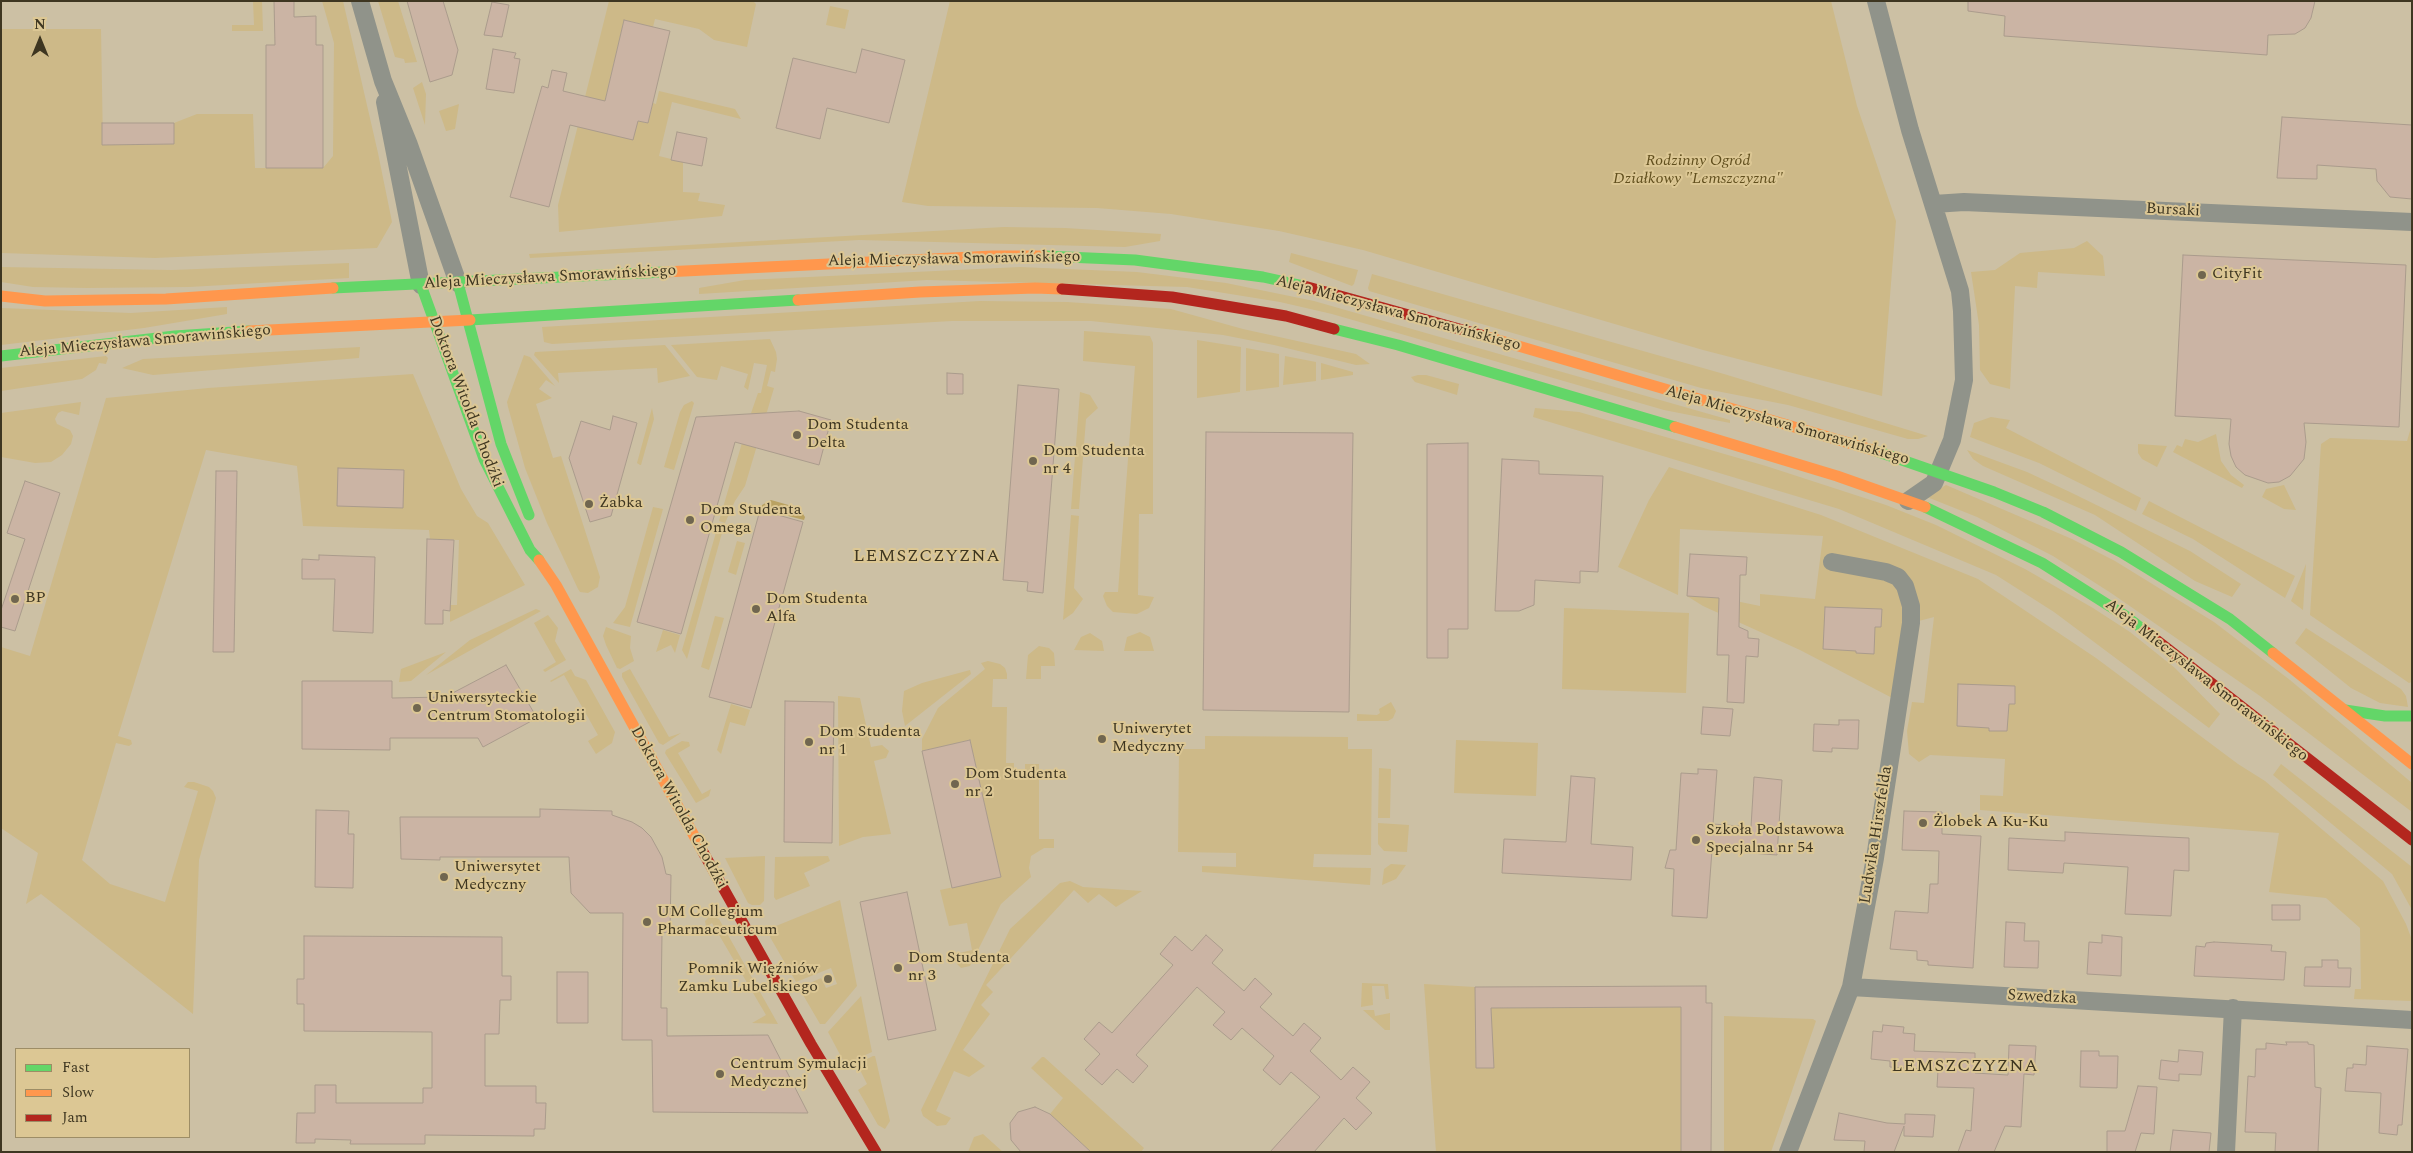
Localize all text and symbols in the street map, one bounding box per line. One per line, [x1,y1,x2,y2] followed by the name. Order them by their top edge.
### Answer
[34,14,46,35] text: N
[15,15,65,65] north arrow
[1613,152,1783,190] park label: Rodzinny Ogród Działkowy "Lemszczyzna"
[2145,200,2201,222] street label: Bursaki
[828,248,1080,272] street label: Aleja Mieczysława Smorawińskiego
[423,262,677,294] street label: Aleja Mieczysława Smorawińskiego
[2212,265,2262,285] place label: CityFit
[2196,269,2208,281] marker: CityFit
[1273,272,1523,356] street label: Aleja Mieczysława Smorawińskiego
[423,313,507,491] street label: Doktora Witolda Chodźki
[18,321,272,363] street label: Aleja Mieczysława Smorawińskiego
[1663,382,1911,470] street label: Aleja Mieczysława Smorawińskiego
[807,416,909,454] place label: Dom Studenta Delta
[791,429,803,441] marker: Dom Studenta Delta
[1043,442,1145,480] place label: Dom Studenta nr 4
[1027,455,1039,467] marker: Dom Studenta nr 4
[599,494,643,514] place label: Żabka
[583,498,595,510] marker: Żabka
[700,501,802,539] place label: Dom Studenta Omega
[684,514,696,526] marker: Dom Studenta Omega
[852,546,1002,568] district label: LEMSZCZYZNA
[25,589,46,609] place label: BP
[766,590,868,628] place label: Dom Studenta Alfa
[9,593,21,605] marker: BP
[2101,596,2311,766] street label: Aleja Mieczysława Smorawińskiego
[750,603,762,615] marker: Dom Studenta Alfa
[427,689,585,727] place label: Uniwersyteckie Centrum Stomatologii
[411,702,423,714] marker: Uniwersyteckie Centrum Stomatologii
[1112,720,1192,758] place label: Uniwerytet Medyczny
[819,723,921,761] place label: Dom Studenta nr 1
[625,724,731,892] street label: Doktora Witolda Chodźki
[1096,733,1108,745] marker: Uniwerytet Medyczny
[803,736,815,748] marker: Dom Studenta nr 1
[965,765,1067,803] place label: Dom Studenta nr 2
[1857,765,1897,905] street label: Ludwika Hirszfelda
[949,778,961,790] marker: Dom Studenta nr 2
[1933,813,2048,833] place label: Żlobek A Ku-Ku
[1917,817,1929,829] marker: Żlobek A Ku-Ku
[1706,821,1844,859] place label: Szkoła Podstawowa Specjalna nr 54
[1690,834,1702,846] marker: Szkoła Podstawowa Specjalna nr 54
[454,858,541,896] place label: Uniwersytet Medyczny
[438,871,450,883] marker: Uniwersytet Medyczny
[657,903,778,941] place label: UM Collegium Pharmaceuticum
[641,916,653,928] marker: UM Collegium Pharmaceuticum
[908,949,1010,987] place label: Dom Studenta nr 3
[678,960,818,998] place label: Pomnik Więźniów Zamku Lubelskiego
[892,962,904,974] marker: Dom Studenta nr 3
[822,973,834,985] marker: Pomnik Więźniów Zamku Lubelskiego
[2007,987,2077,1009] street label: Szwedzka
[15,1048,190,1138] legend
[730,1055,867,1093] place label: Centrum Symulacji Medycznej
[62,1056,90,1079] text: Fast
[1890,1056,2040,1078] district label: LEMSZCZYZNA
[714,1068,726,1080] marker: Centrum Symulacji Medycznej
[62,1081,94,1104] text: Slow
[62,1106,88,1129] text: Jam

